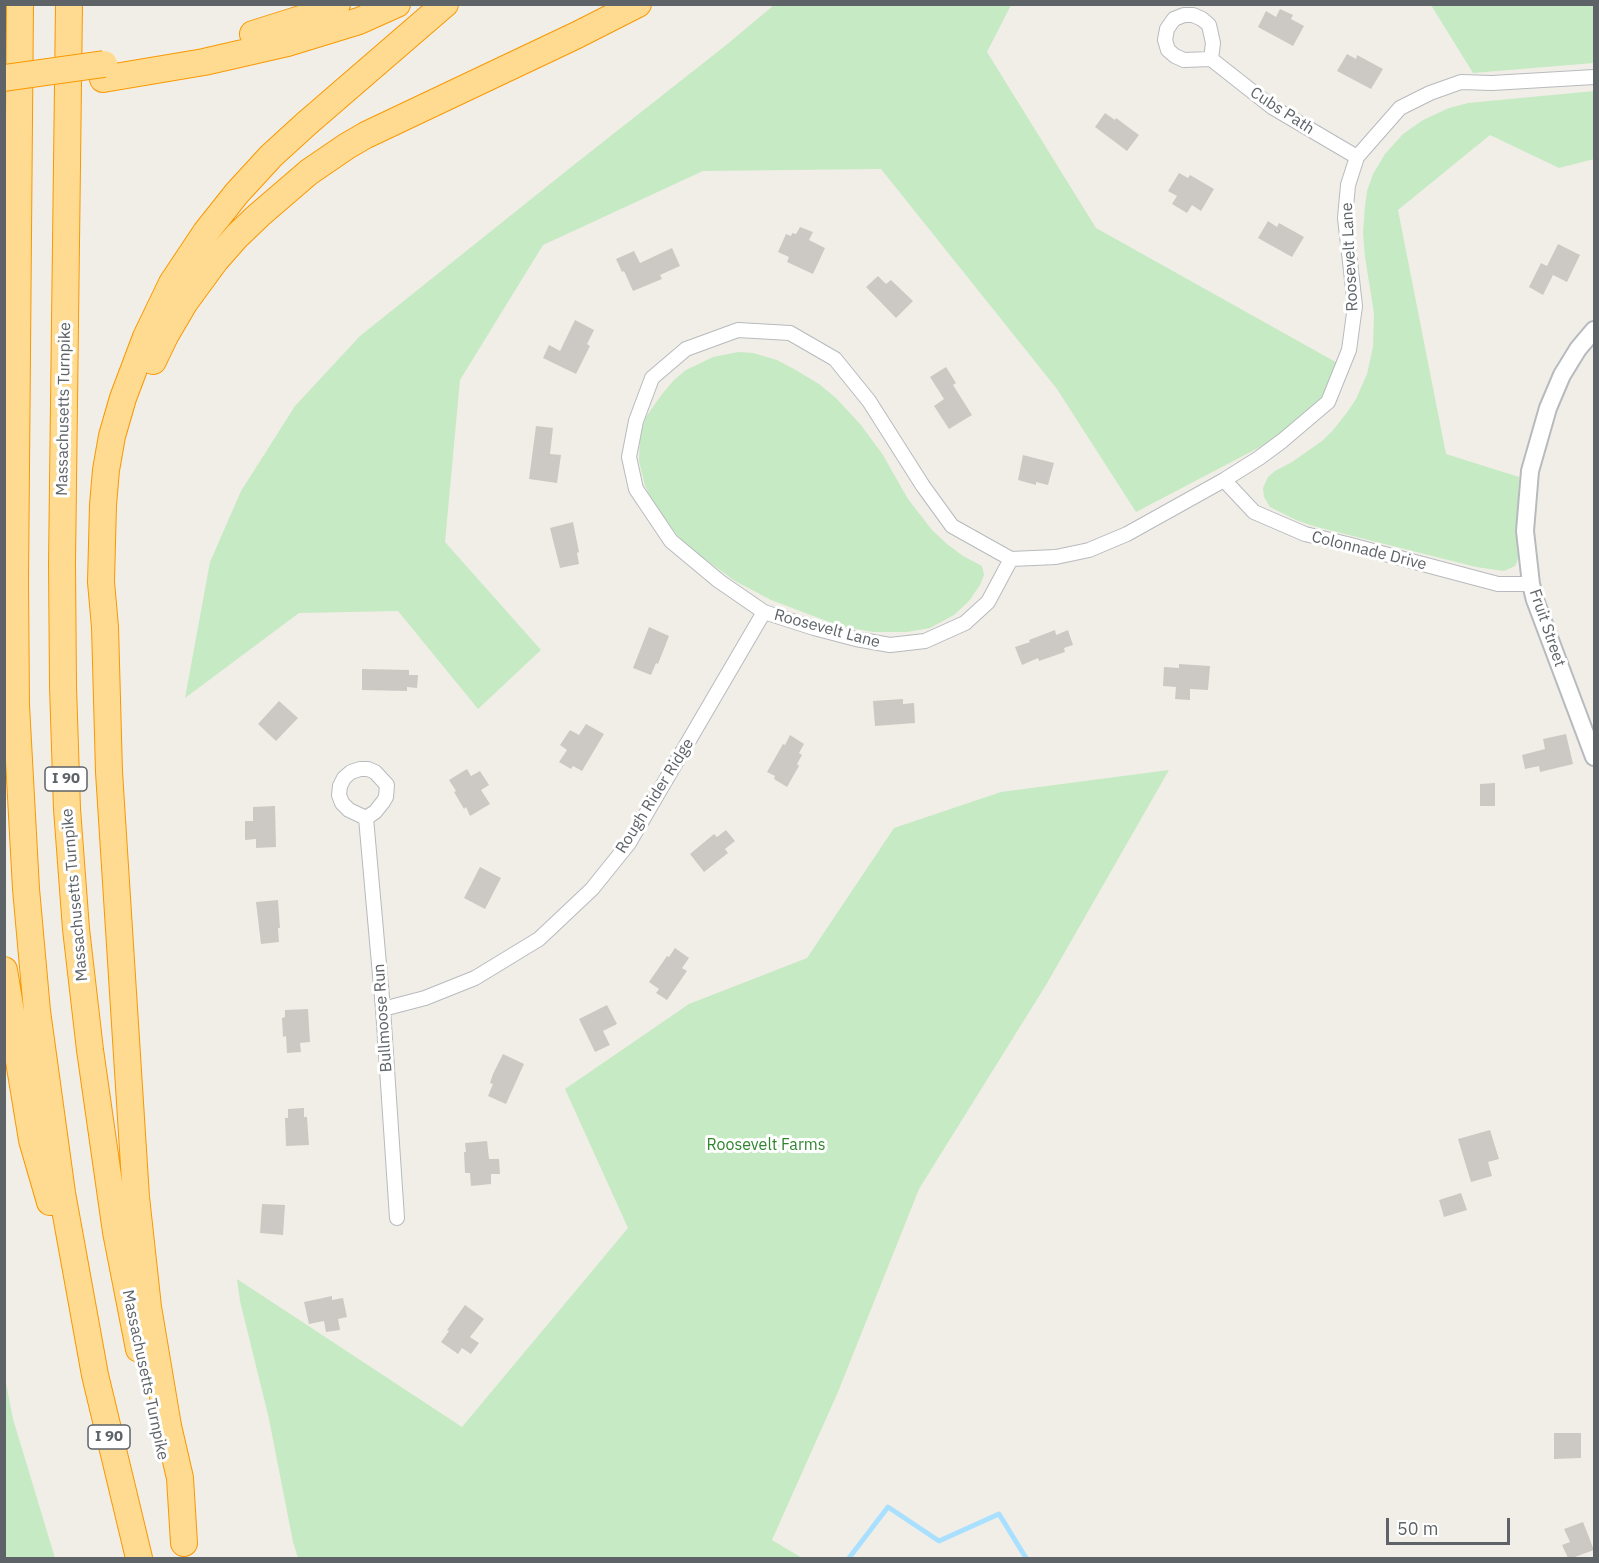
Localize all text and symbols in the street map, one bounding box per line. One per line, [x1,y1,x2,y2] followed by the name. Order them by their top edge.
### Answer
[1246,83,1318,139] street label: Cubs Path
[1338,202,1362,312] street label: Roosevelt Lane
[53,322,75,496] street label: Massachusetts Turnpike
[1309,527,1429,575] street label: Colonnade Drive
[1525,587,1569,669] street label: Fruit Street
[772,606,882,652] street label: Roosevelt Lane
[612,735,698,857] street label: Rough Rider Ridge
[45,767,87,791] road number: I 90
[58,808,92,982] street label: Massachusetts Turnpike
[370,963,396,1073] street label: Bullmoose Run
[706,1135,826,1155] park label: Roosevelt Farms
[118,1288,172,1462] street label: Massachusetts Turnpike
[88,1425,130,1449] road number: I 90
[1389,1506,1514,1544] scale bar
[1397,1517,1439,1540] text: 50 m

